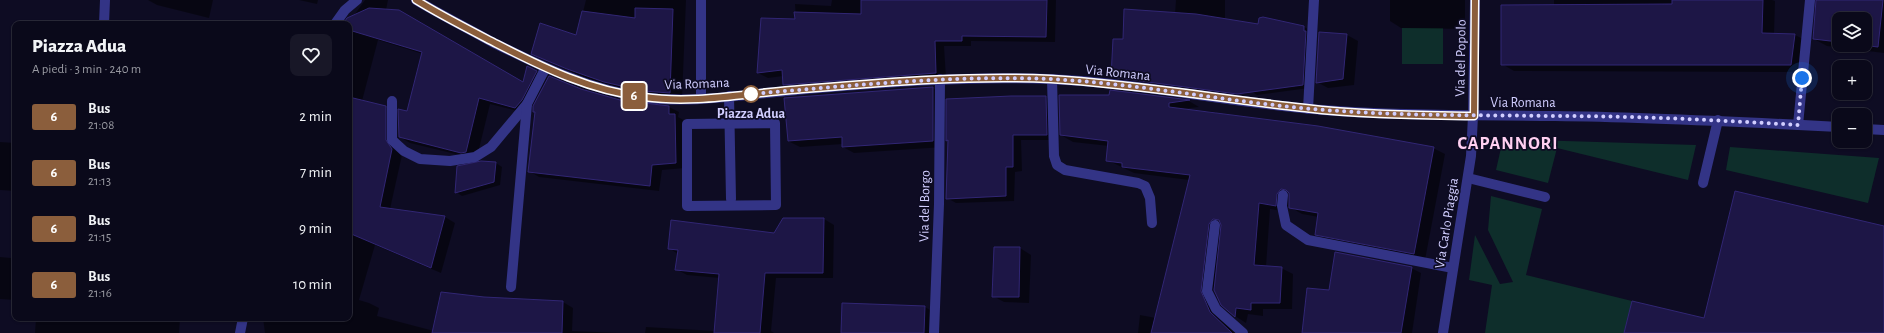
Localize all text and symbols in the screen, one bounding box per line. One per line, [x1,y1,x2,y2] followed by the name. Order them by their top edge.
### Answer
[1832,12,1872,148] map controls
[1832,12,1872,52] button: layers
[1453,19,1469,97] street label: Via del Popolo
[290,34,332,76] button: heart
[32,37,126,56] text: Piazza Adua
[1832,60,1872,100] button: +
[32,63,141,76] text: A piedi · 3 min · 240 m
[1085,63,1152,83] street label: Via Romana
[1792,68,1812,88] your location
[664,76,730,92] street label: Via Romana
[621,83,647,109] line badge: 6
[742,85,760,103] marker: Piazza Adua
[631,89,637,103] text: 6
[1490,96,1556,110] street label: Via Romana
[88,101,110,116] text: Bus
[717,107,785,121] place label: Piazza Adua
[1832,108,1872,148] button: −
[299,109,332,124] text: 2 min
[51,110,57,124] text: 6
[88,119,114,132] text: 21:08
[1457,135,1559,153] district label: CAPANNORI
[88,157,110,172] text: Bus
[300,165,332,180] text: 7 min
[51,166,57,180] text: 6
[917,170,933,242] street label: Via del Borgo
[88,175,111,188] text: 21:13
[1433,176,1461,269] street label: Via Carlo Piaggia
[88,213,110,228] text: Bus
[299,221,332,236] text: 9 min
[51,222,57,236] text: 6
[88,231,111,244] text: 21:15
[88,269,110,284] text: Bus
[293,277,332,292] text: 10 min
[51,278,57,292] text: 6
[88,287,112,300] text: 21:16

